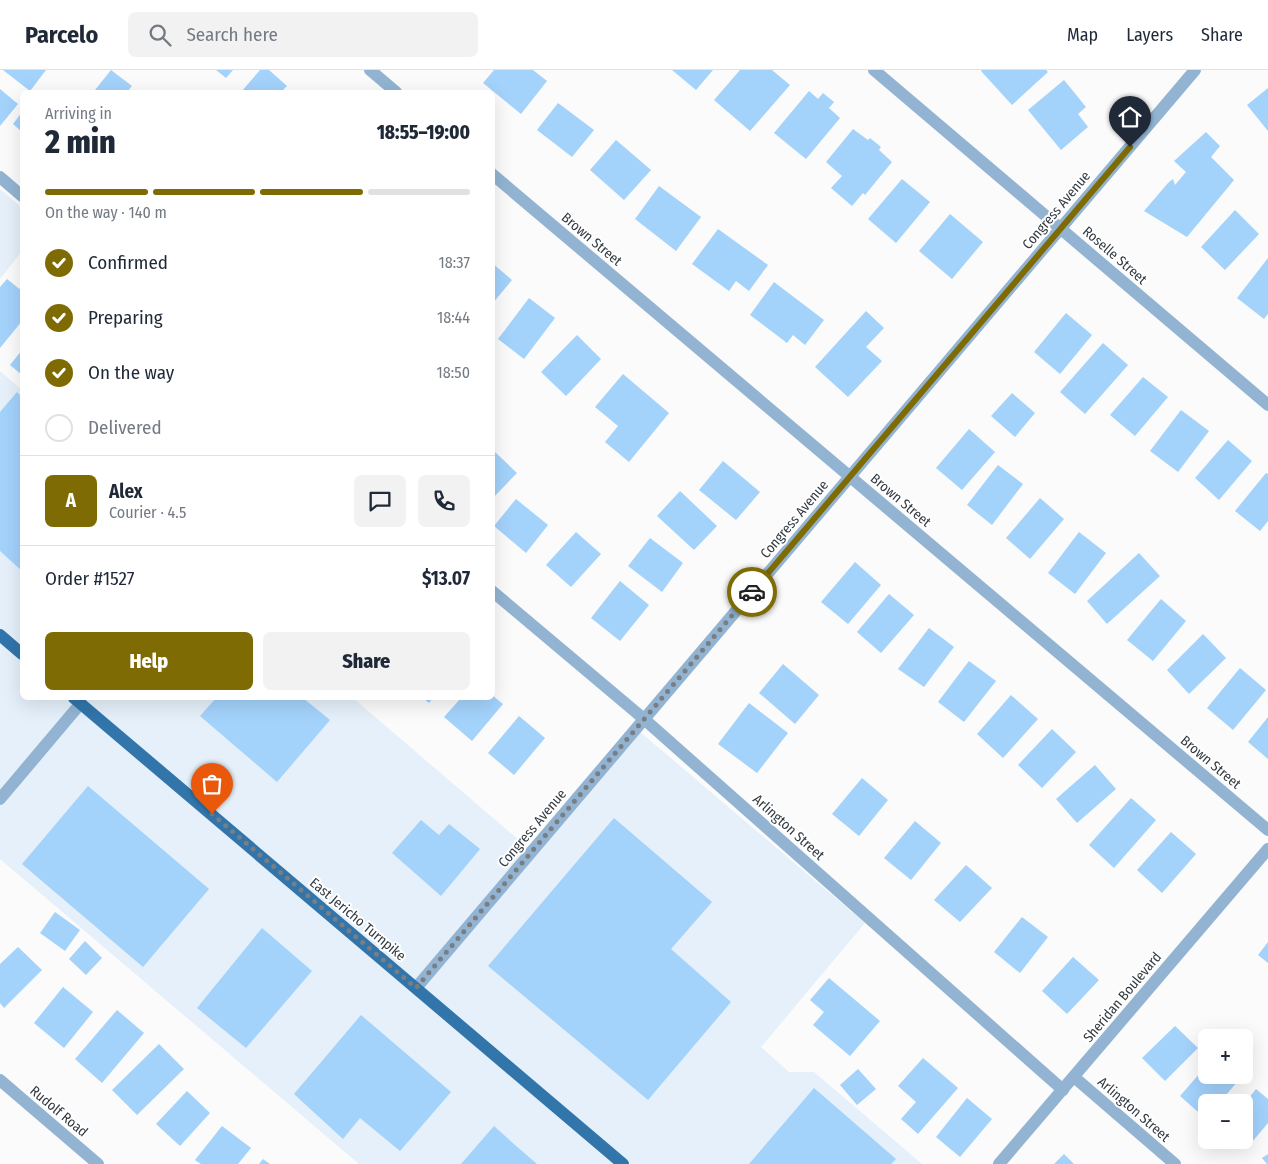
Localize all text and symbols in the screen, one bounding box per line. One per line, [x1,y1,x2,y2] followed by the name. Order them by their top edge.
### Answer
[128,12,478,57] search box
[25,21,98,49] text: Parcelo
[146,21,174,49] icon: search
[186,23,278,46] text: Search here
[1067,24,1098,46] text: Map
[1126,24,1173,46] text: Layers
[1201,24,1243,46] text: Share
[1109,96,1151,147] pin
[1116,103,1144,131] icon: home
[45,104,112,123] text: Arriving in
[377,121,470,144] text: 18:55–19:00
[45,123,116,161] text: 2 min
[1019,168,1094,253] street label: Congress Avenue
[45,203,167,222] text: On the way · 140 m
[558,209,626,270] street label: Brown Street
[1079,223,1151,288] street label: Roselle Street
[45,249,73,277] icon: check
[88,251,168,274] text: Confirmed
[439,253,470,272] text: 18:37
[45,304,73,332] icon: check
[88,306,163,329] text: Preparing
[437,308,470,327] text: 18:44
[45,359,73,387] icon: check
[88,361,174,384] text: On the way
[437,363,470,382] text: 18:50
[88,416,162,439] text: Delivered
[867,470,935,531] street label: Brown Street
[354,475,406,527] button: chat
[418,475,470,527] button: phone
[757,477,832,562] street label: Congress Avenue
[109,480,143,503] text: Alex
[66,489,76,512] text: A
[109,503,186,522] text: Courier · 4.5
[45,567,135,590] text: Order #1527
[422,567,470,590] text: $13.07
[727,567,777,617] courier
[738,578,766,606] icon: car
[45,632,253,690] button: Help
[263,632,470,690] button: Share
[1177,732,1245,793] street label: Brown Street
[191,763,233,814] pin
[198,770,226,798] icon: bag
[495,786,570,871] street label: Congress Avenue
[749,791,828,864] street label: Arlington Street
[306,874,409,965] street label: East Jericho Turnpike
[1080,949,1165,1046] street label: Sheridan Boulevard
[1198,1029,1253,1149] map controls
[1198,1029,1253,1084] button: +
[1094,1073,1174,1146] street label: Arlington Street
[26,1082,91,1140] street label: Rudolf Road
[1198,1094,1253,1149] button: −

